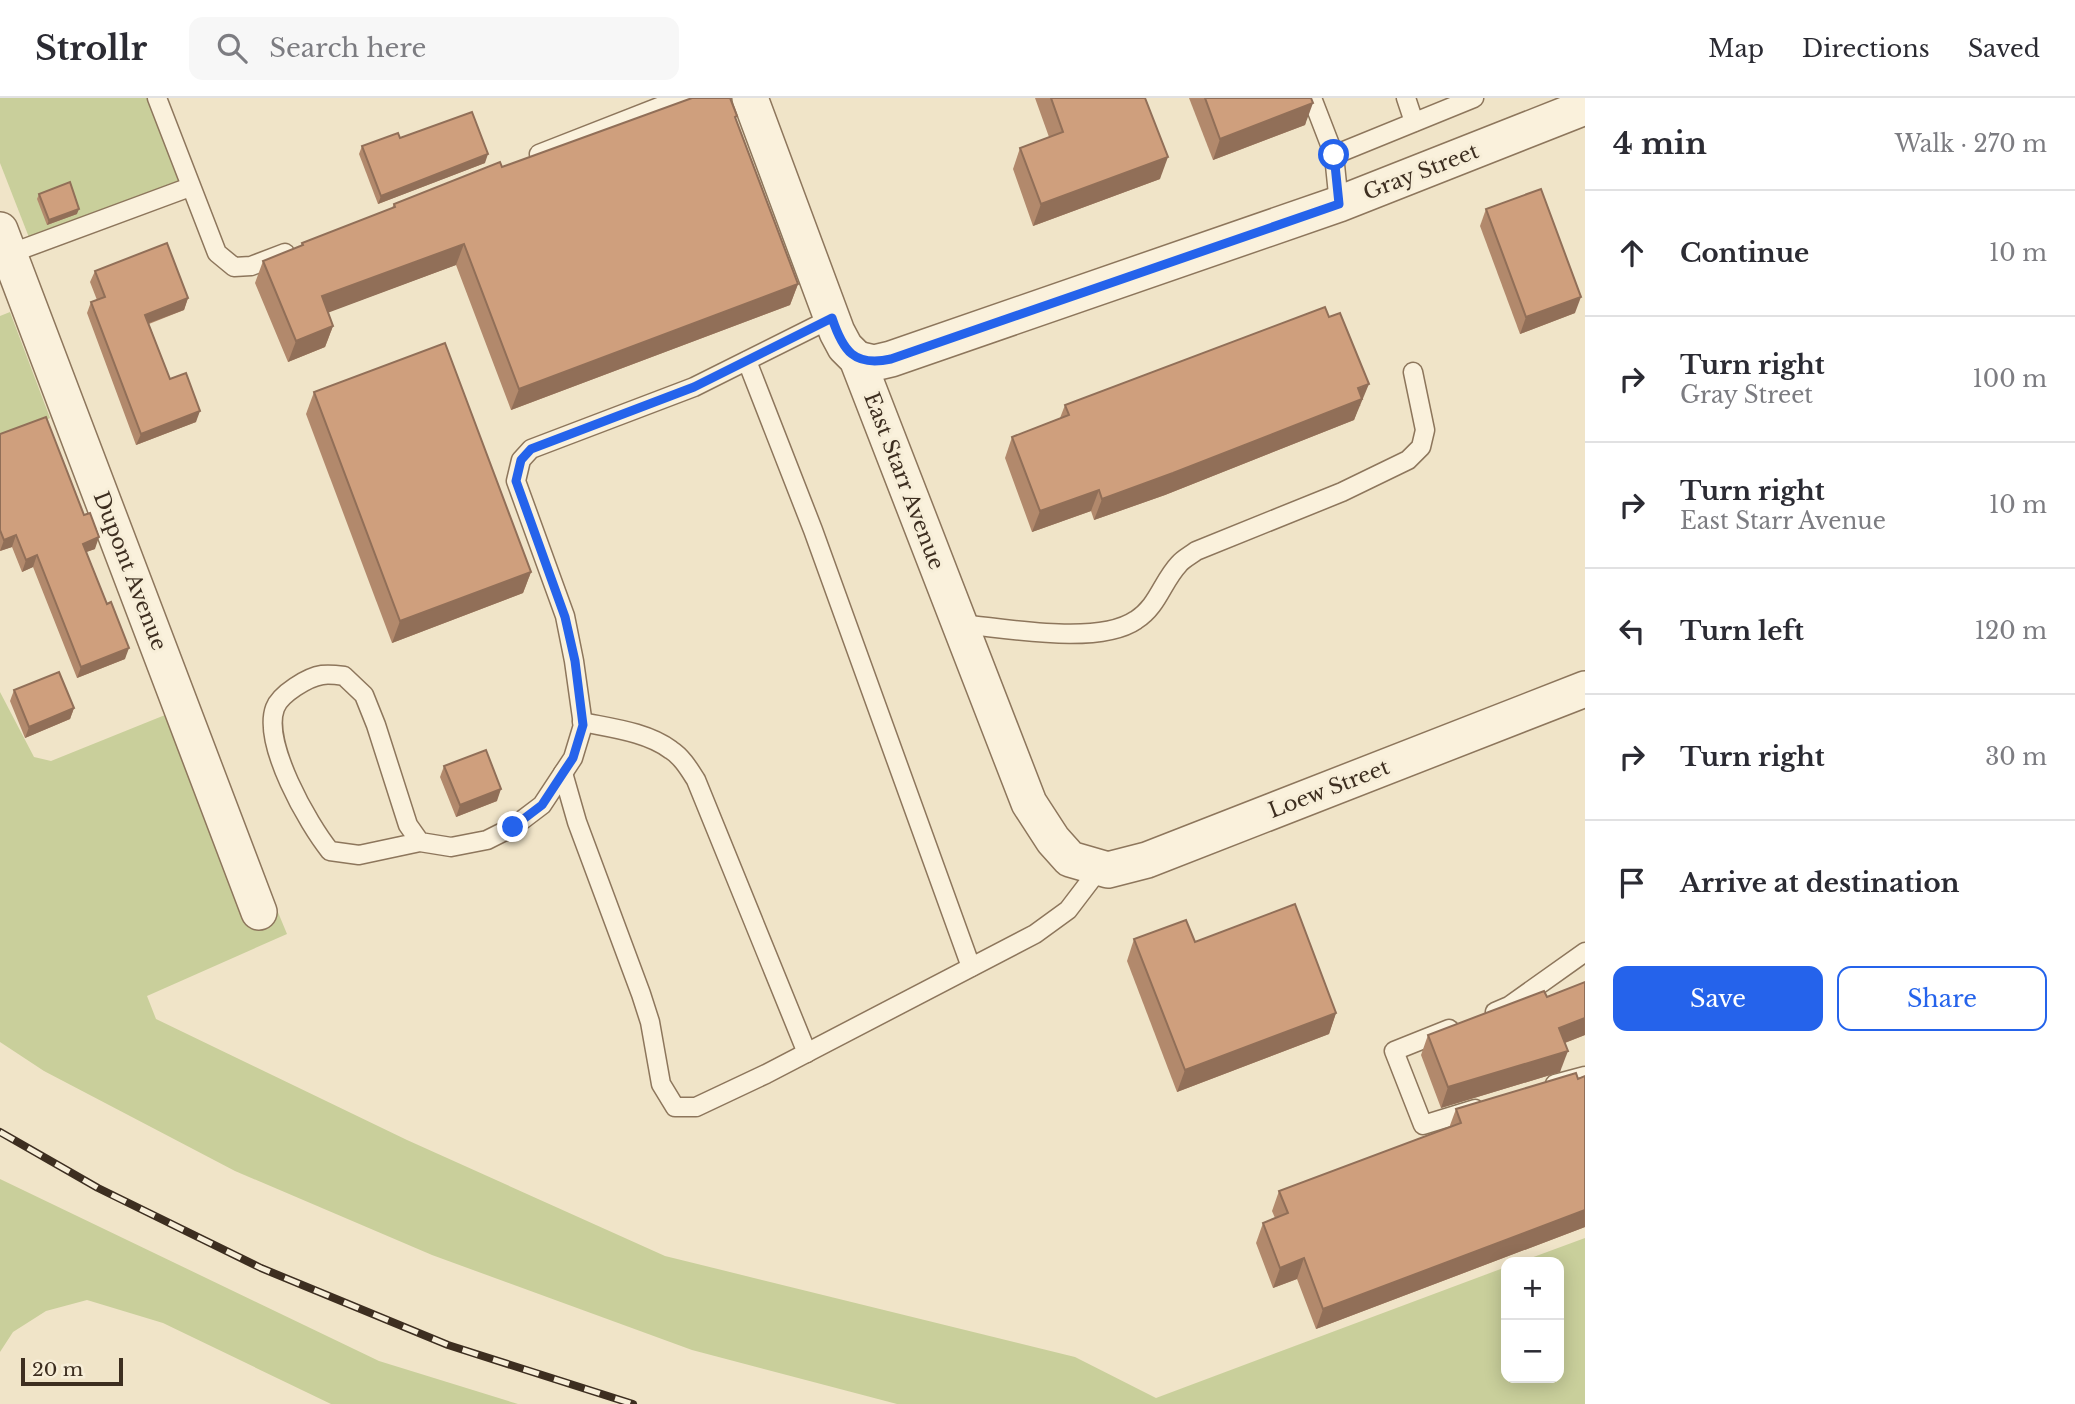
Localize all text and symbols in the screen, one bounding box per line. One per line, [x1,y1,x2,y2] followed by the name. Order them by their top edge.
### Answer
[189,17,679,80] search box
[35,28,147,69] text: Strollr
[213,29,251,67] icon: search
[269,32,426,64] text: Search here
[1708,34,1764,63] text: Map
[1802,34,1930,63] text: Directions
[1968,34,2040,63] text: Saved
[1613,125,1707,162] text: 4 min
[1895,130,2047,158] text: Walk · 270 m
[1360,138,1482,206] street label: Gray Street
[1318,139,1349,170] route start
[1613,234,1651,272] icon: ahead
[1680,237,1809,269] text: Continue
[1989,239,2047,267] text: 10 m
[1680,349,1825,381] text: Turn right
[1613,360,1651,398] icon: right
[1973,365,2047,393] text: 100 m
[1680,381,1813,409] text: Gray Street
[858,389,950,573] street label: East Starr Avenue
[1680,475,1825,507] text: Turn right
[1613,486,1651,524] icon: right
[88,488,172,654] street label: Dupont Avenue
[1989,491,2047,519] text: 10 m
[1680,507,1886,535] text: East Starr Avenue
[1613,612,1651,650] icon: left
[1680,615,1804,647] text: Turn left
[1975,617,2047,645] text: 120 m
[1613,738,1651,776] icon: right
[1680,741,1825,773] text: Turn right
[1985,743,2047,771] text: 30 m
[1265,754,1393,824] street label: Loew Street
[497,811,528,842] route end
[1613,864,1651,902] icon: arrive
[1680,867,1960,899] text: Arrive at destination
[1613,966,1823,1031] button: Save
[1837,966,2047,1031] button: Share
[1501,1257,1564,1383] map controls
[1501,1257,1564,1320] button: +
[1501,1320,1564,1383] button: −
[21,1355,122,1387] scale bar
[32,1358,83,1381] text: 20 m

